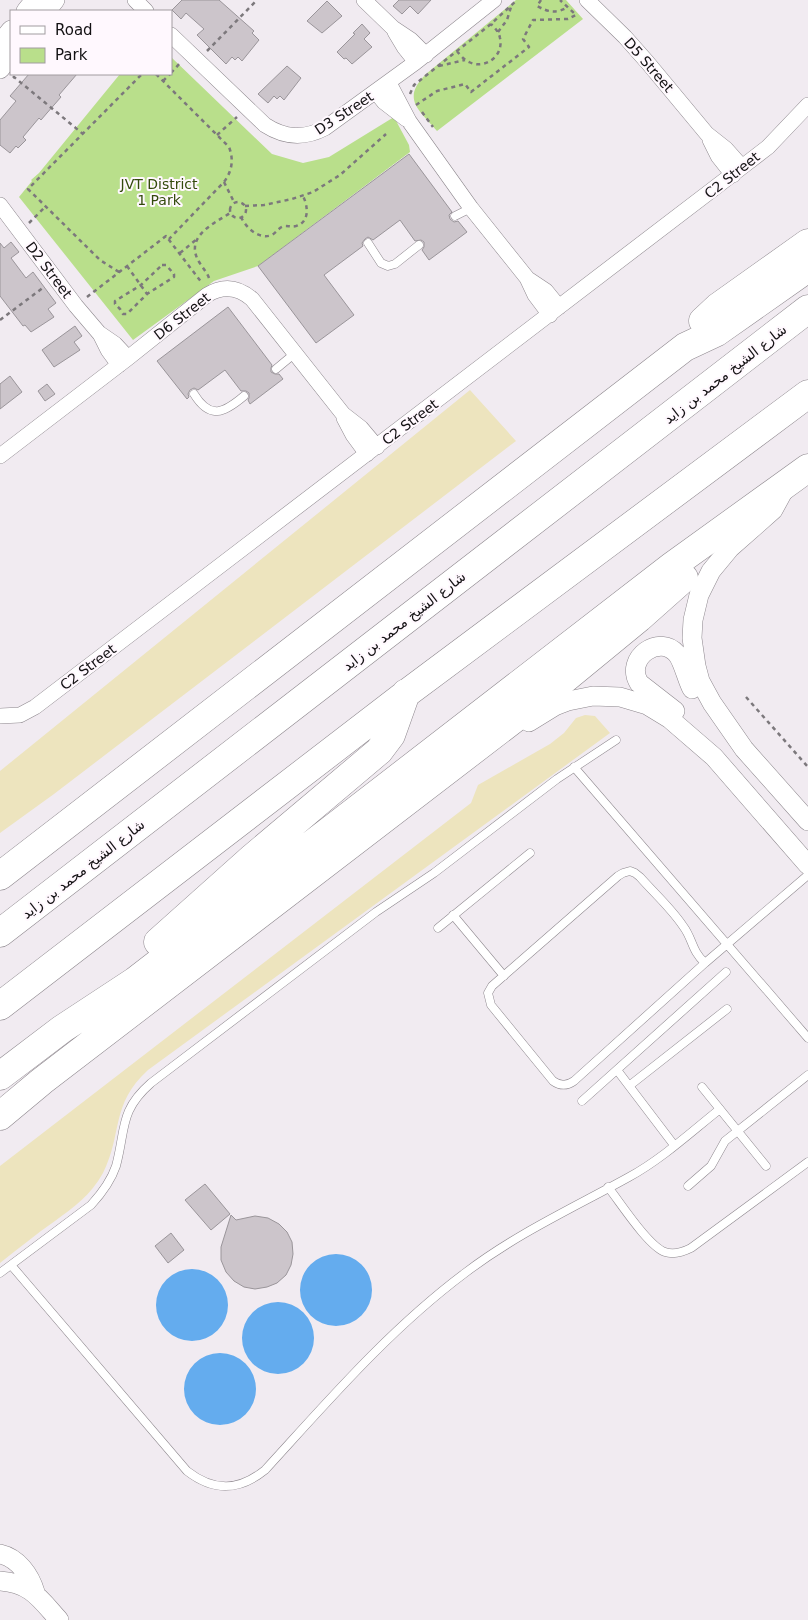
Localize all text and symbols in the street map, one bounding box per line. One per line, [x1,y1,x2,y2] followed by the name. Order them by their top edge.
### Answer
[10,10,172,75] legend
[55,21,93,39] text: Road
[621,35,677,96] street label: D5 Street
[55,46,88,64] text: Park
[312,88,377,138] street label: D3 Street
[701,148,763,202] street label: C2 Street
[120,176,198,208] park label: JVT District 1 Park
[23,239,76,302] street label: D2 Street
[151,289,214,343] street label: D6 Street
[660,321,790,428] street label: شارع الشيخ محمد بن زايد
[379,396,441,448] street label: C2 Street
[339,568,469,675] street label: شارع الشيخ محمد بن زايد
[57,641,119,693] street label: C2 Street
[18,816,148,923] street label: شارع الشيخ محمد بن زايد

